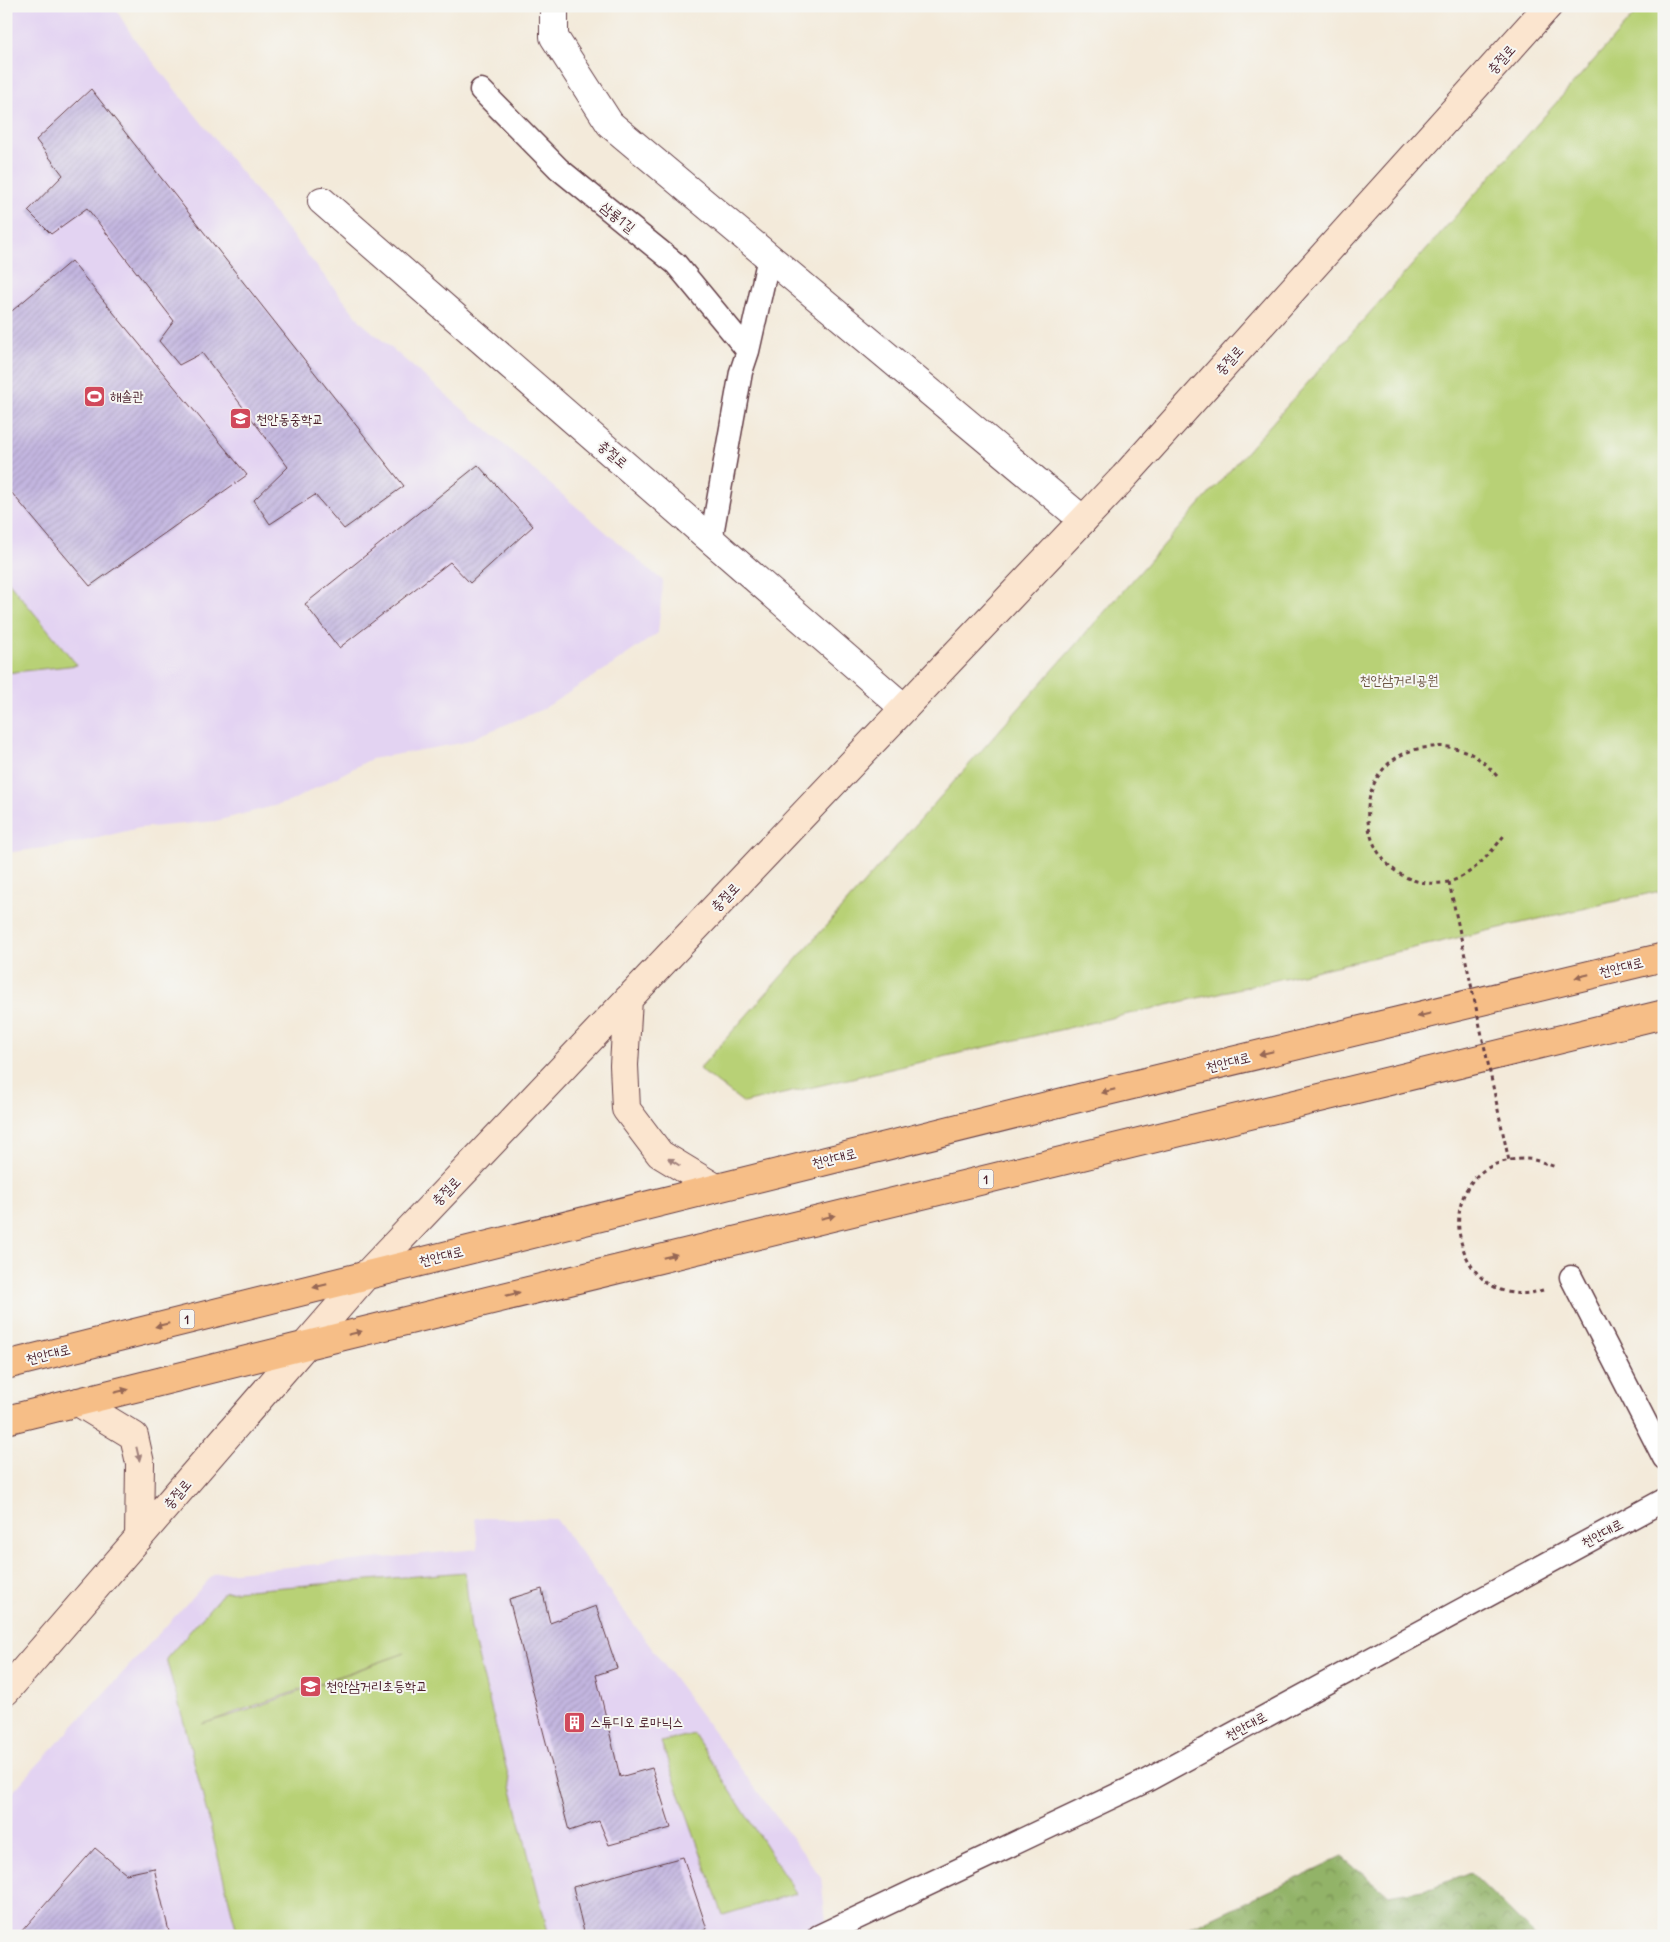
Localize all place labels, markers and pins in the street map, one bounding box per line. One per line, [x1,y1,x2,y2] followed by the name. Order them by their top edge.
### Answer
[82,384,106,408] sports icon: 해솔관
[110,387,144,405] place label: 해솔관
[228,407,252,431] school or university icon: 천안동중학교
[256,410,324,428] place label: 천안동중학교
[298,1674,322,1698] school or university icon: 천안삼거리초등학교
[326,1677,427,1695] place label: 천안삼거리초등학교
[562,1710,586,1734] building icon: 스튜디오 로마닉스
[590,1713,683,1731] place label: 스튜디오 로마닉스

